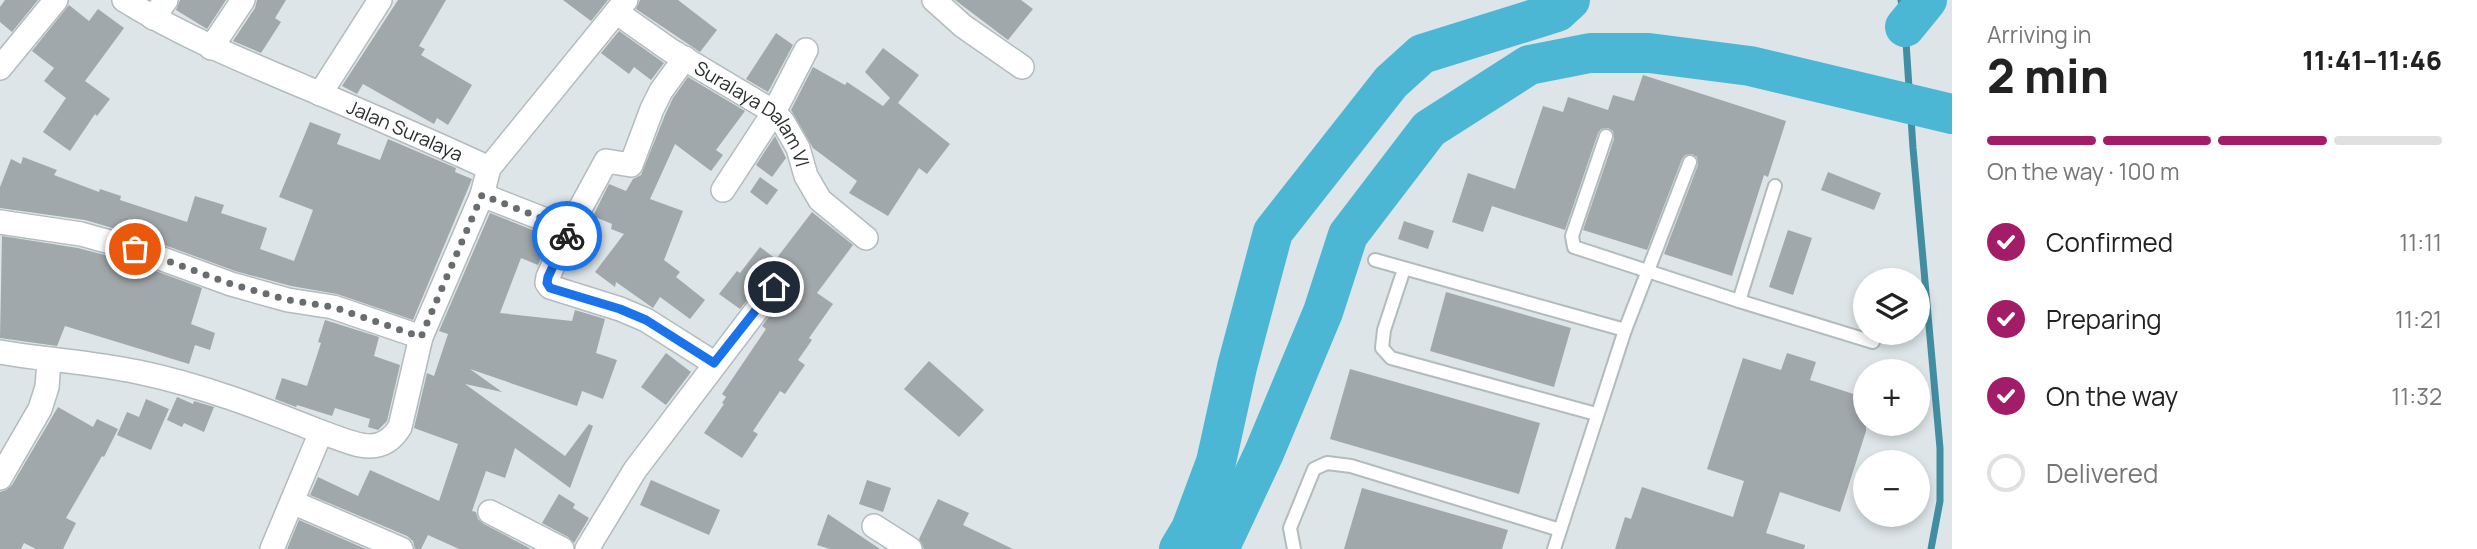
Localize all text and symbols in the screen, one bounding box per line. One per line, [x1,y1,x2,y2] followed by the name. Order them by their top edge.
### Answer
[1987,18,2092,50] text: Arriving in
[2302,42,2442,78] text: 11:41–11:46
[1987,44,2109,107] text: 2 min
[690,55,816,170] street label: Suralaya Dalam VI
[343,94,467,167] street label: Jalan Suralaya
[1987,155,2180,187] text: On the way · 100 m
[532,201,602,271] courier
[548,217,586,255] icon: bike
[105,219,165,279] pin
[1987,223,2025,261] icon: check
[2046,224,2173,260] text: Confirmed
[2399,226,2442,258] text: 11:11
[116,230,154,268] icon: bag
[744,257,804,317] pin
[755,268,793,306] icon: home
[1853,268,1930,527] map controls
[1853,268,1930,345] button: layers
[1987,300,2025,338] icon: check
[2046,301,2162,337] text: Preparing
[2395,303,2442,335] text: 11:21
[1853,359,1930,436] button: +
[1987,377,2025,415] icon: check
[2046,378,2178,414] text: On the way
[2391,380,2442,412] text: 11:32
[1853,450,1930,527] button: −
[2046,455,2158,491] text: Delivered

